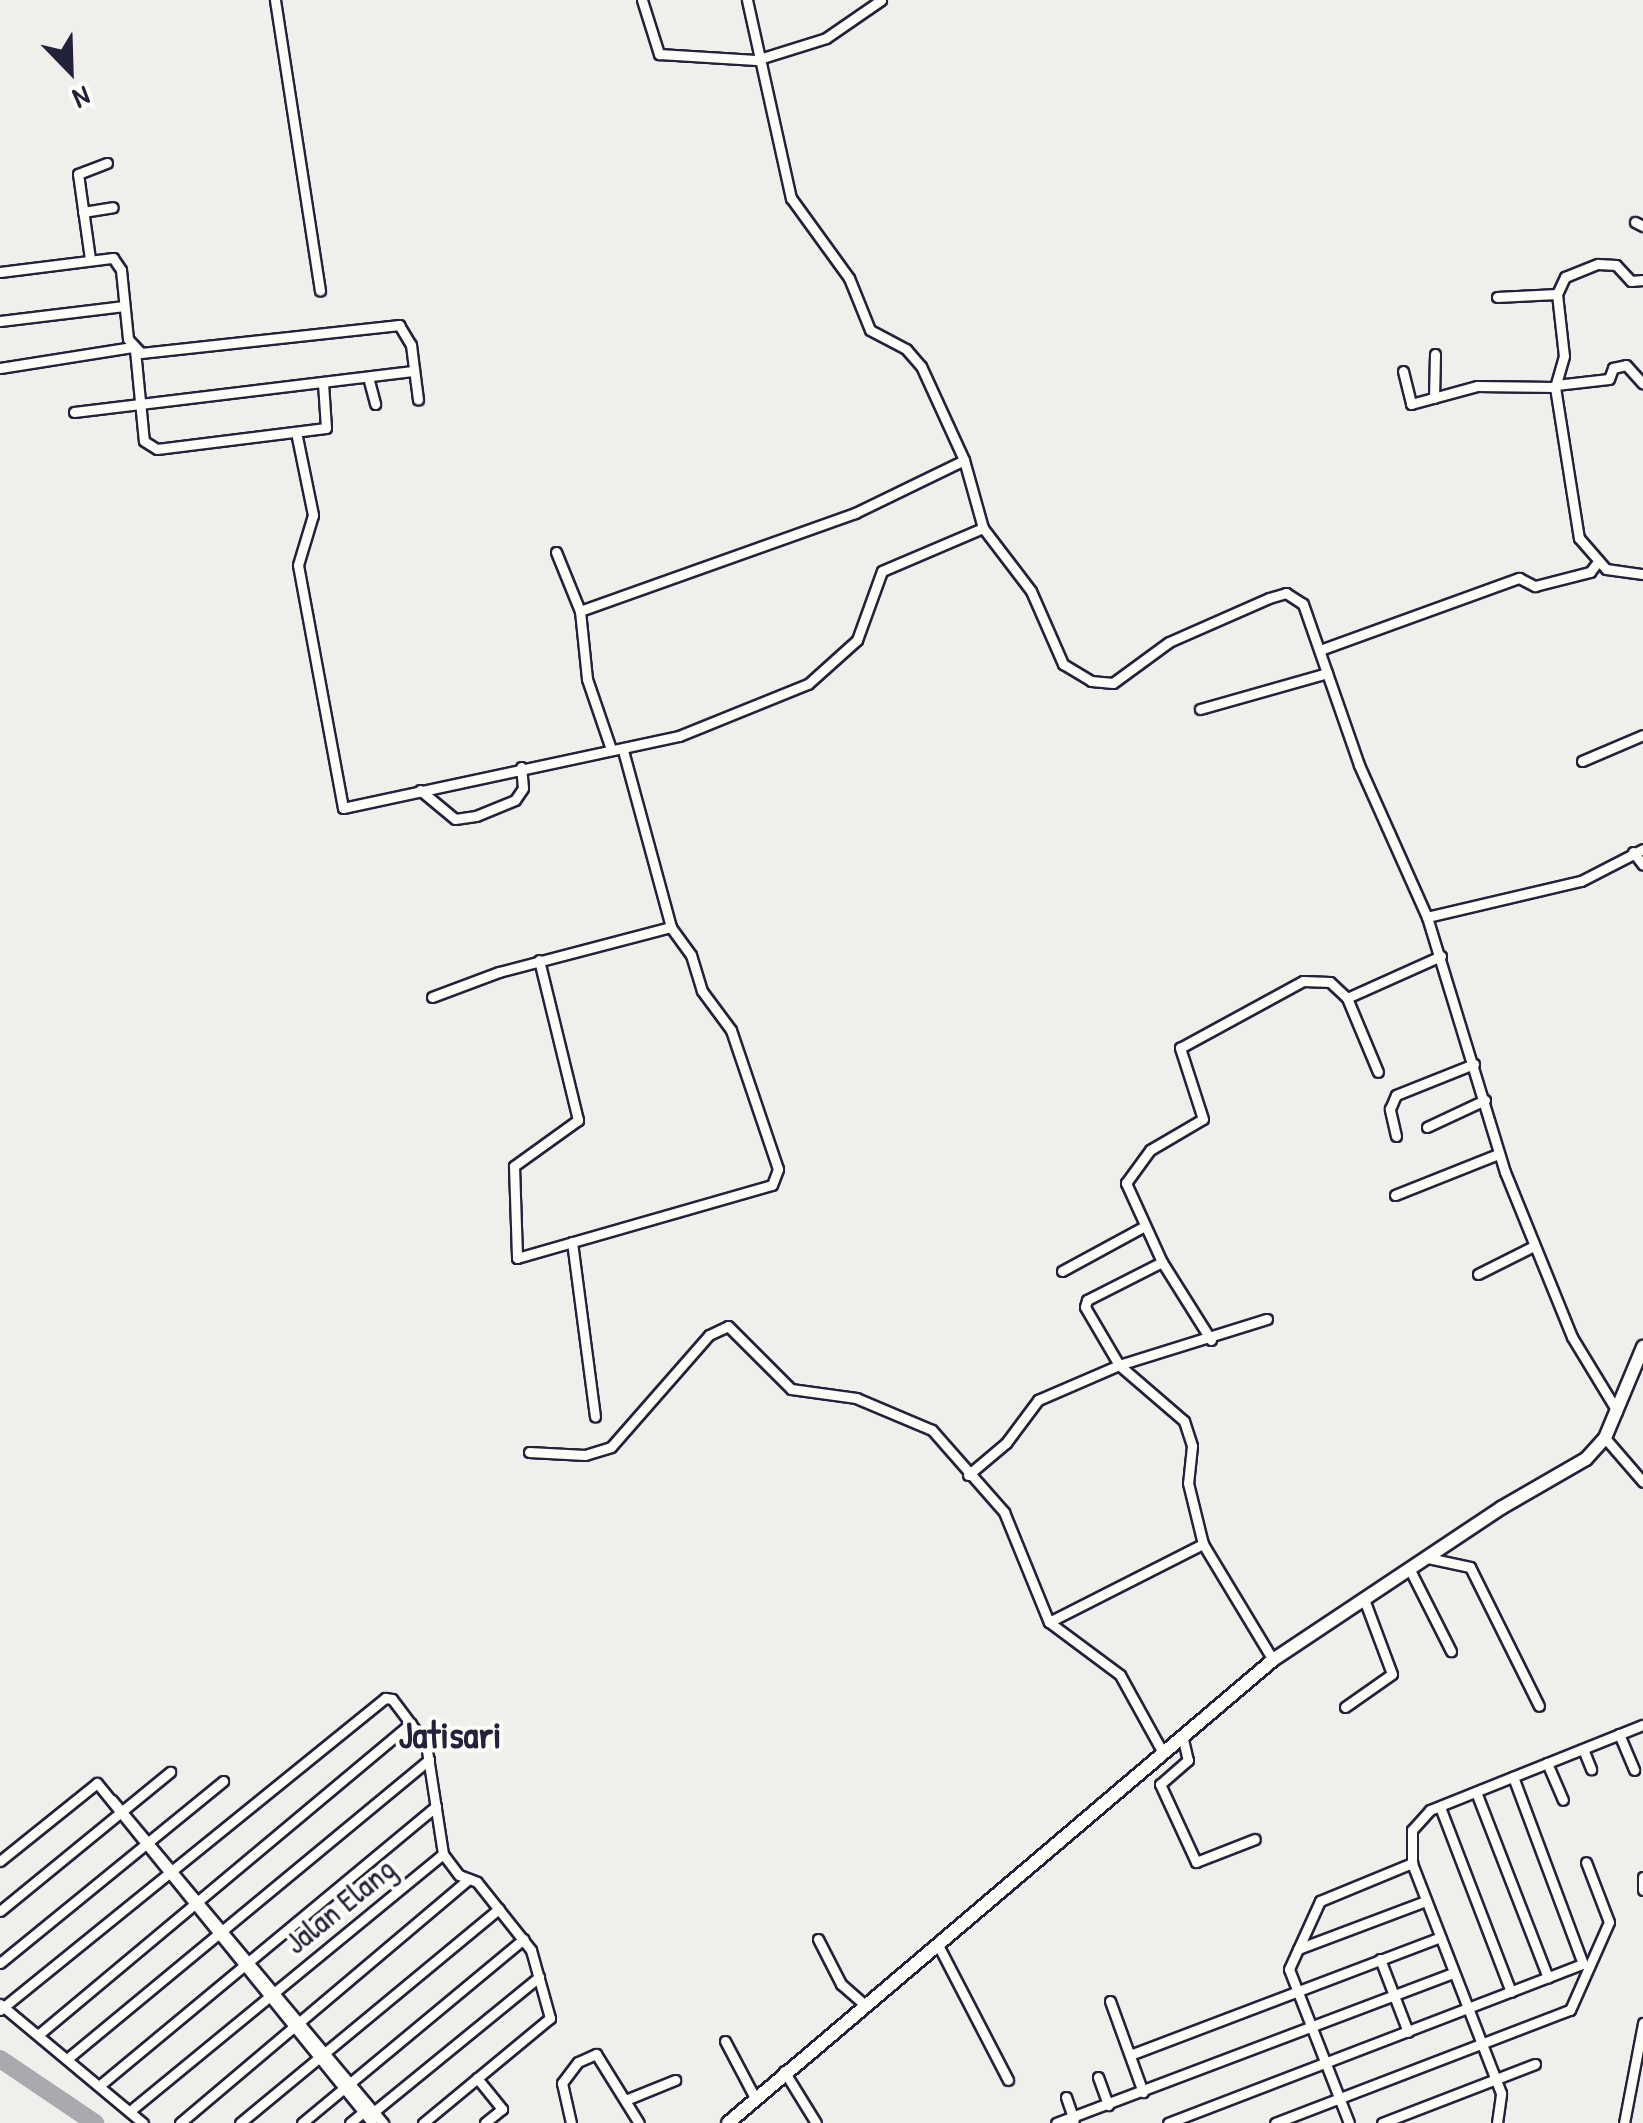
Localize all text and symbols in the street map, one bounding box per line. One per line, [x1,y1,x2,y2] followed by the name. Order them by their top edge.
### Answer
[20,20,120,120] north arrow
[67,77,96,118] text: N
[398,1712,502,1758] district label: Jatisari
[277,1850,403,1962] street label: Jalan Elang

